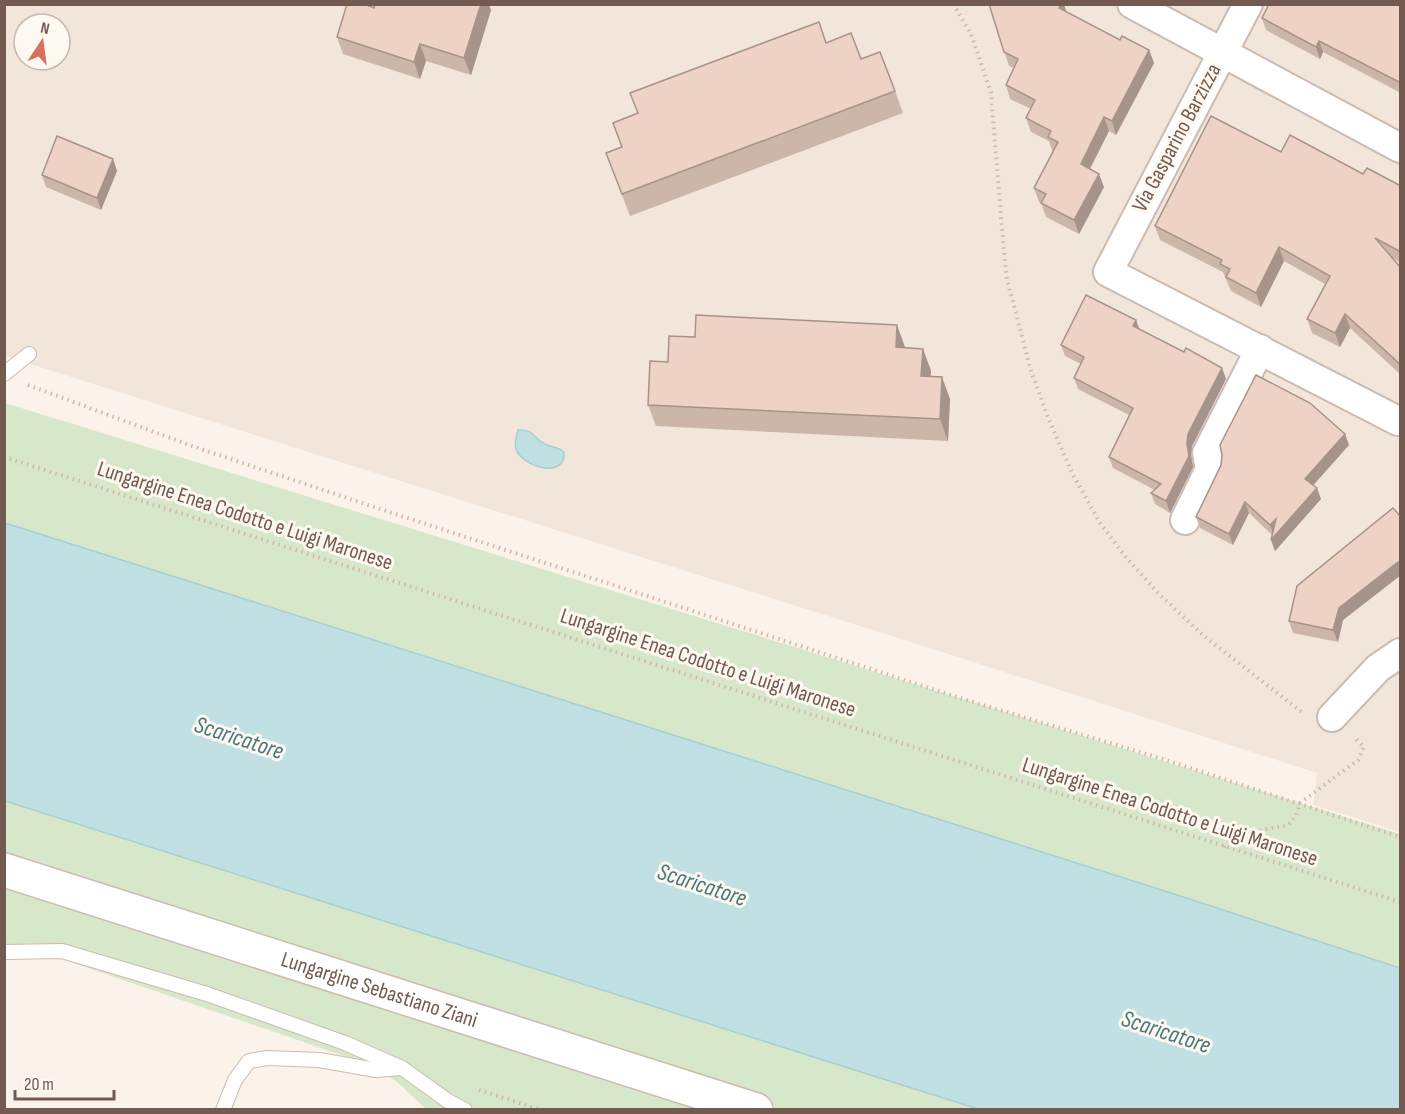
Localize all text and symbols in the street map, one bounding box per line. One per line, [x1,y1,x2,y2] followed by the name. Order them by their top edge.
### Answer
[12,12,72,72] north arrow
[39,19,51,39] text: N
[1127,59,1227,217] street label: Via Gasparino Barzizza
[94,455,396,577] street label: Lungargine Enea Codotto e Luigi Maronese
[557,602,859,724] street label: Lungargine Enea Codotto e Luigi Maronese
[191,710,287,766] water label: Scaricatore
[1019,751,1321,873] street label: Lungargine Enea Codotto e Luigi Maronese
[654,857,750,913] water label: Scaricatore
[278,946,481,1034] street label: Lungargine Sebastiano Ziani
[1118,1004,1214,1060] water label: Scaricatore
[15,1063,114,1101] scale bar
[24,1074,54,1095] text: 20 m

